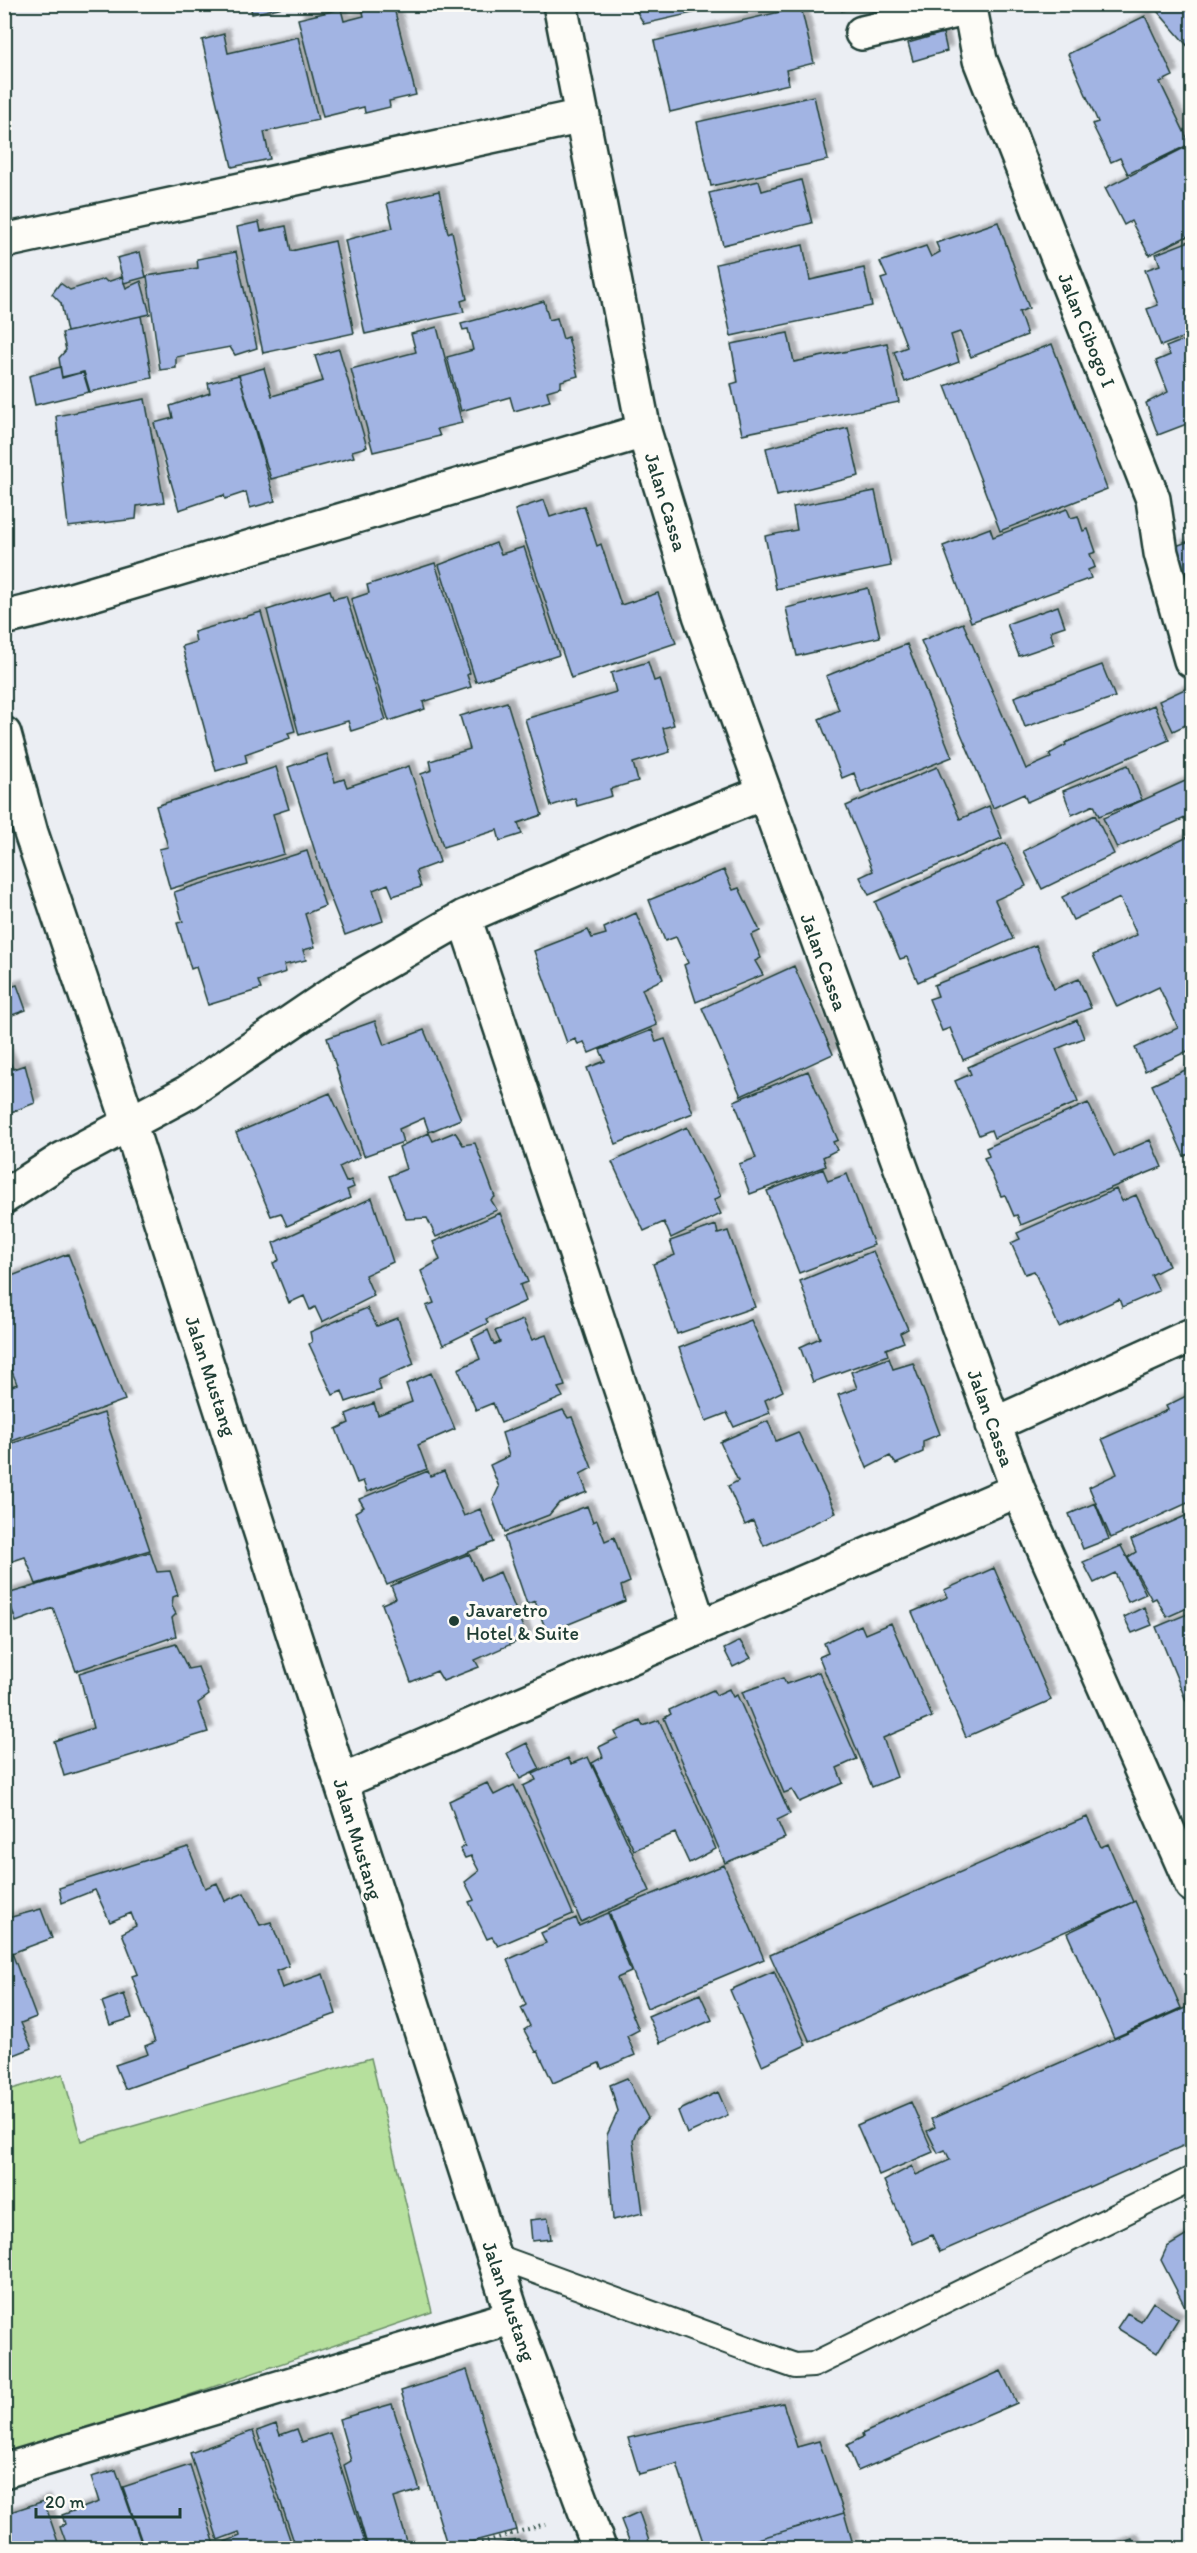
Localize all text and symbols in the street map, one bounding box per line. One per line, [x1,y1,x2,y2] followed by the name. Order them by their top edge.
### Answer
[1053,269,1121,391] street label: Jalan Cibogo I
[640,450,693,555] street label: Jalan Cassa
[795,910,853,1015] street label: Jalan Cassa
[180,1313,242,1440] street label: Jalan Mustang
[962,1366,1020,1471] street label: Jalan Cassa
[466,1598,579,1645] place label: Javaretro Hotel & Suite
[447,1614,461,1628] marker: Javaretro Hotel & Suite
[328,1775,388,1903] street label: Jalan Mustang
[477,2238,541,2365] street label: Jalan Mustang
[36,2481,180,2519] scale bar
[45,2491,85,2513] text: 20 m

